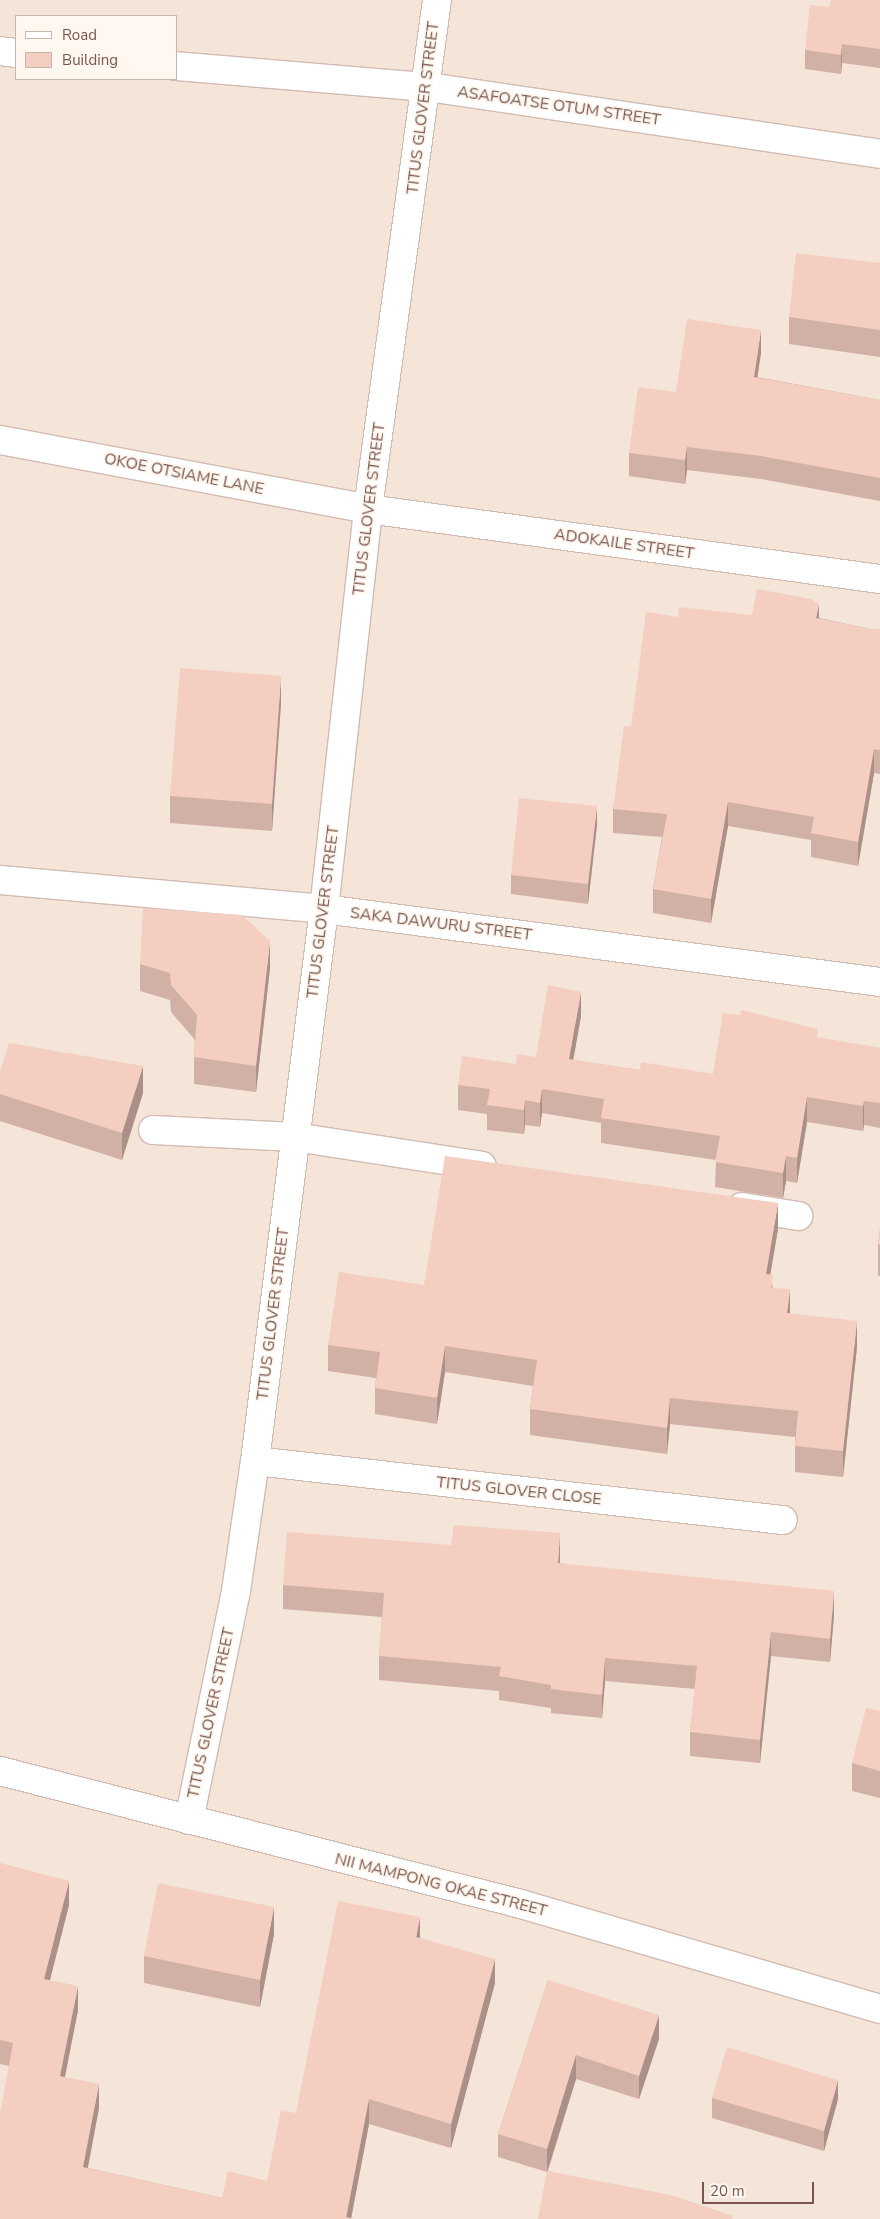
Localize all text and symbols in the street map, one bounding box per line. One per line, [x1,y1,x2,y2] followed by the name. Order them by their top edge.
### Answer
[15,15,178,80] legend
[403,21,443,195] street label: TITUS GLOVER STREET
[62,25,97,45] text: Road
[62,50,118,70] text: Building
[456,82,662,130] street label: ASAFOATSE OTUM STREET
[349,422,389,596] street label: TITUS GLOVER STREET
[103,449,265,499] street label: OKOE OTSIAME LANE
[553,525,695,563] street label: ADOKAILE STREET
[303,825,343,999] street label: TITUS GLOVER STREET
[349,903,533,945] street label: SAKA DAWURU STREET
[253,1227,293,1401] street label: TITUS GLOVER STREET
[435,1473,603,1509] street label: TITUS GLOVER CLOSE
[184,1626,238,1800] street label: TITUS GLOVER STREET
[333,1849,549,1921] street label: NII MAMPONG OKAE STREET
[705,2172,818,2204] scale bar
[710,2181,745,2201] text: 20 m

